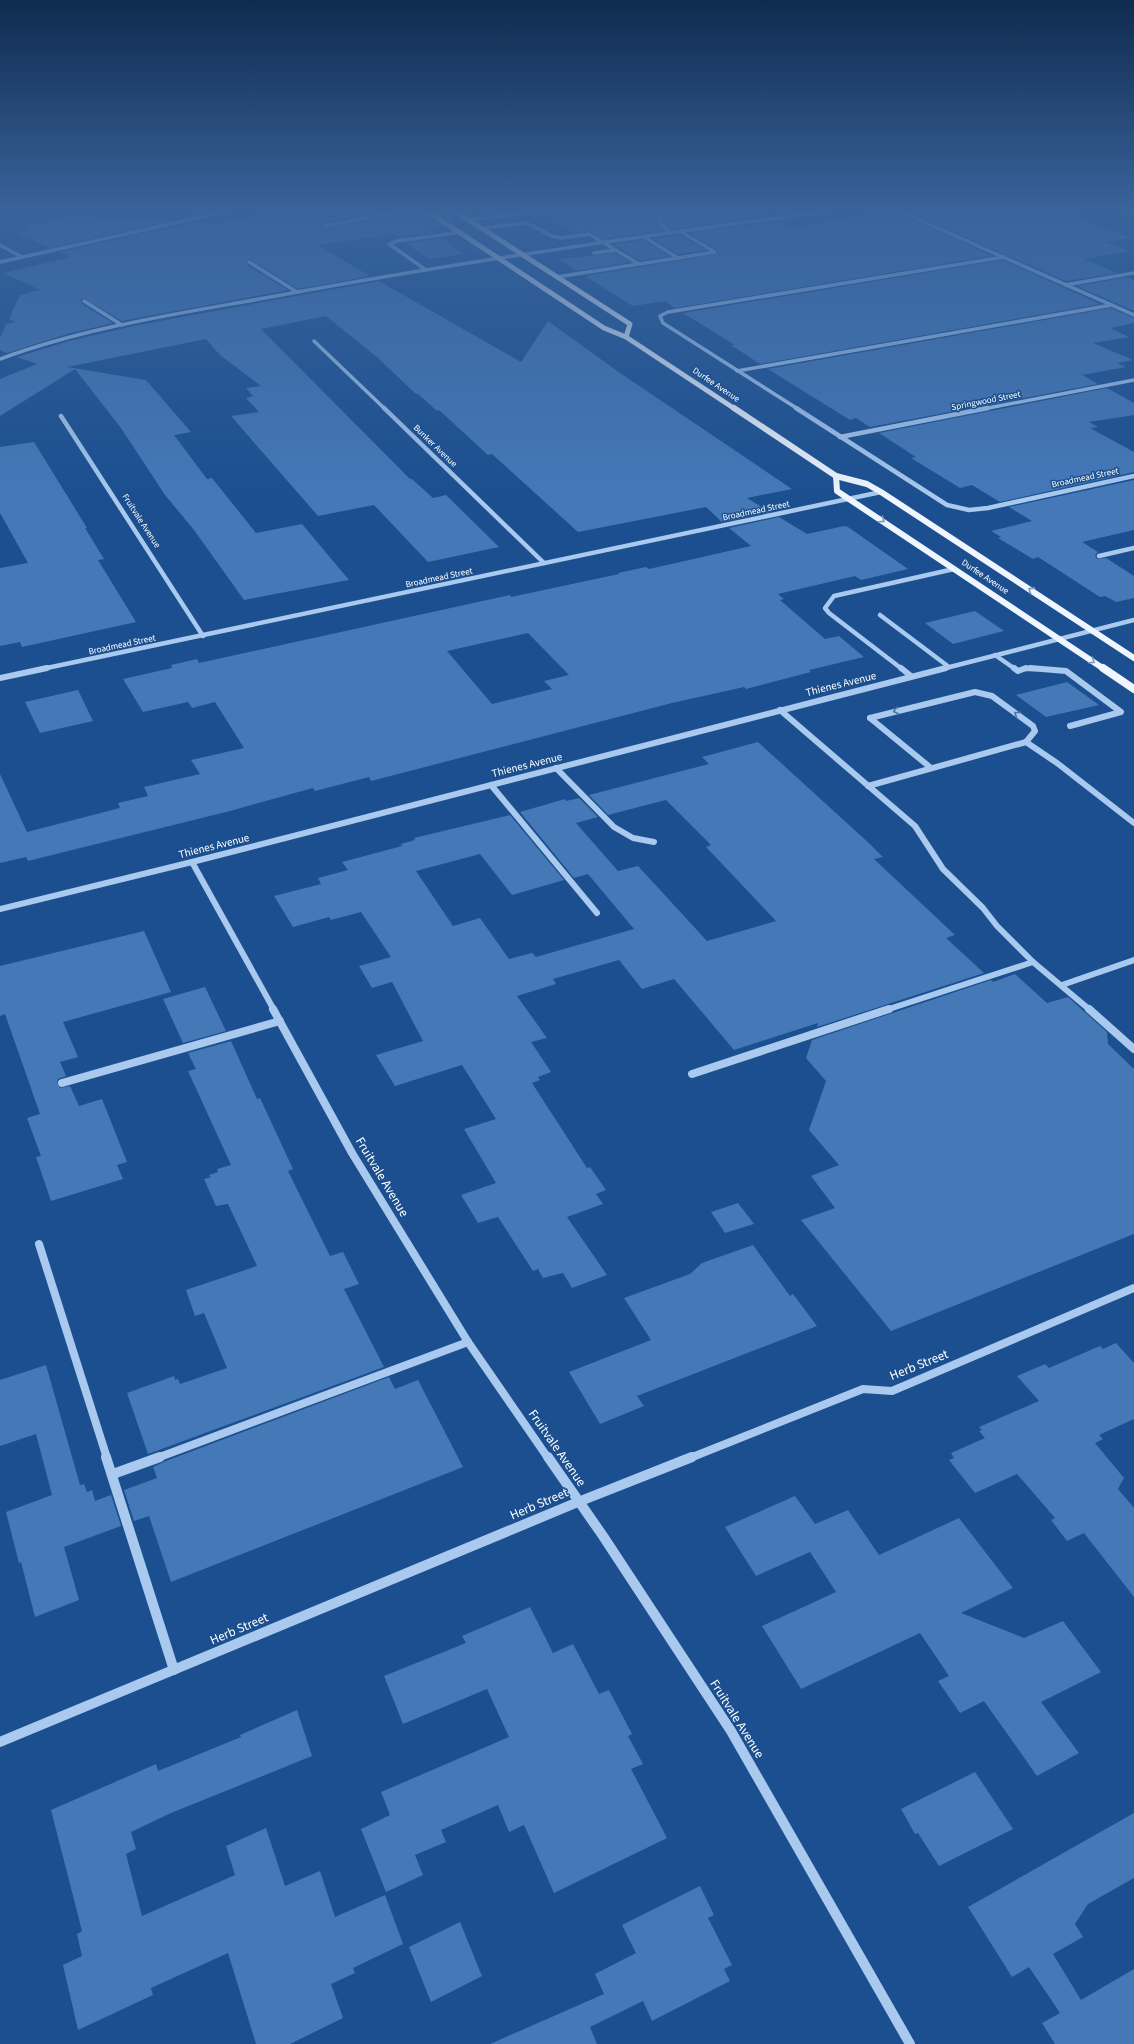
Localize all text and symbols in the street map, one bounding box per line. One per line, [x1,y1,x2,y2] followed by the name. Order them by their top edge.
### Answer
[690,364,743,406] street label: Durfee Avenue
[950,388,1022,414] street label: Springwood Street
[410,422,460,471] street label: Bunker Avenue
[1050,465,1120,491] street label: Broadmead Street
[119,491,164,551] street label: Fruitvale Avenue
[721,498,791,524] street label: Broadmead Street
[878,516,885,523] one-way arrow
[959,556,1012,598] street label: Durfee Avenue
[404,565,474,591] street label: Broadmead Street
[1028,587,1035,595] one-way arrow
[87,632,157,658] street label: Broadmead Street
[1087,656,1094,663] one-way arrow
[804,668,878,700] street label: Thienes Avenue
[893,707,899,715] one-way arrow
[1014,711,1021,719] one-way arrow
[490,749,564,781] street label: Thienes Avenue
[177,830,251,862] street label: Thienes Avenue
[351,1134,413,1220] street label: Fruitvale Avenue
[887,1345,952,1385] street label: Herb Street
[524,1406,590,1490] street label: Fruitvale Avenue
[507,1483,572,1524] street label: Herb Street
[207,1608,272,1649] street label: Herb Street
[705,1676,769,1762] street label: Fruitvale Avenue

